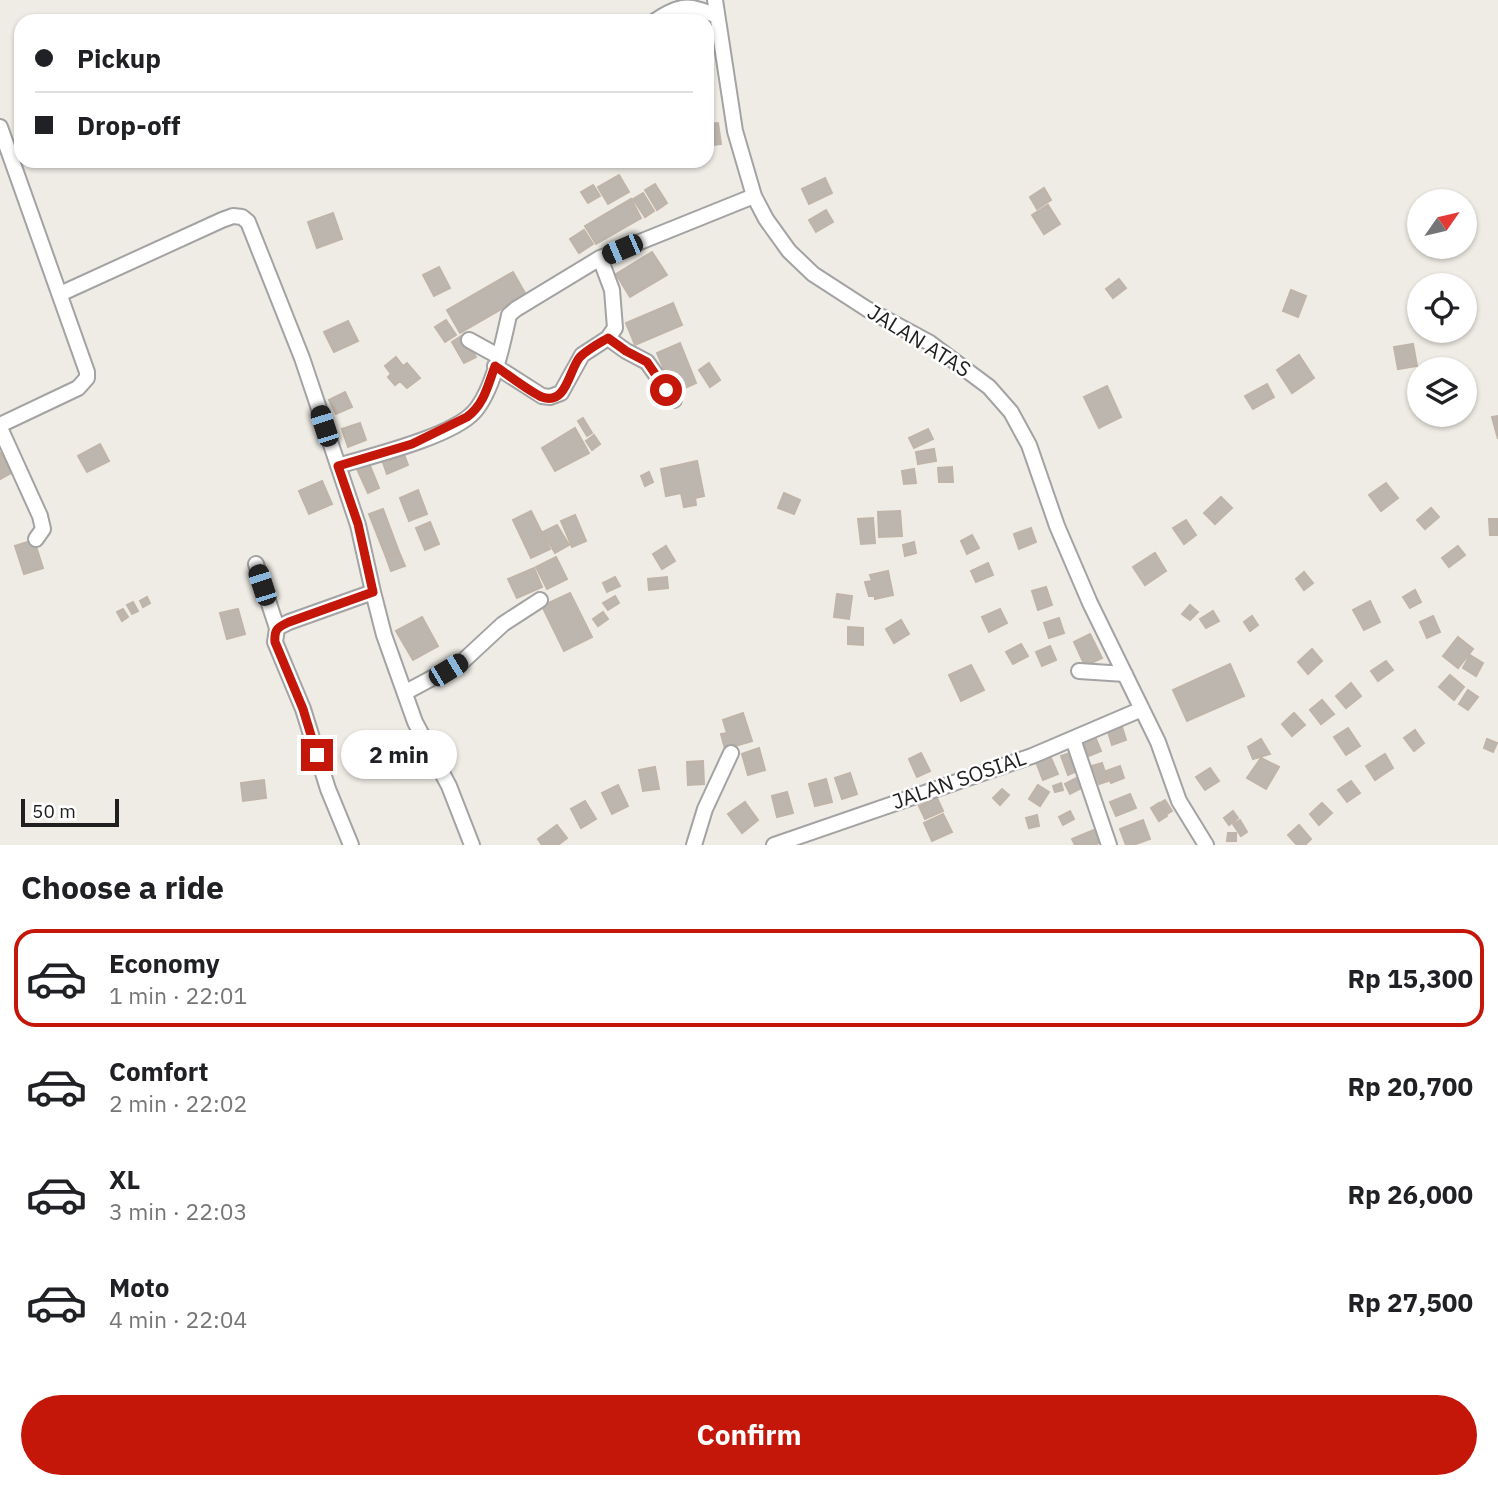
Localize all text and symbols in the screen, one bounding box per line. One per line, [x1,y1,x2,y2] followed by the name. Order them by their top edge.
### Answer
[77,41,161,75] text: Pickup
[77,108,180,142] text: Drop-off
[1407,189,1477,259] north arrow
[1407,189,1477,427] map controls
[599,231,646,267] car
[1407,273,1477,343] button: locate
[863,297,976,383] street label: JALAN ATAS
[1407,357,1477,427] button: layers
[650,374,682,406] route start
[308,403,341,449] car
[246,562,279,608] car
[425,650,472,690] car
[342,730,457,780] callout: 2 min
[301,739,333,771] route end
[369,739,429,769] text: 2 min
[888,743,1029,815] street label: JALAN SOSIAL
[21,796,119,828] scale bar
[32,799,76,823] text: 50 m
[21,866,224,908] text: Choose a ride
[109,946,220,980] text: Economy
[25,947,88,1010] icon: car
[1347,961,1473,995] text: Rp 15,300
[109,980,247,1010] text: 1 min · 22:01
[109,1054,208,1088] text: Comfort
[25,1055,88,1118] icon: car
[1347,1069,1473,1103] text: Rp 20,700
[109,1088,247,1118] text: 2 min · 22:02
[109,1162,140,1196] text: XL
[25,1163,88,1226] icon: car
[1347,1177,1473,1211] text: Rp 26,000
[109,1196,247,1226] text: 3 min · 22:03
[109,1270,169,1304] text: Moto
[25,1271,88,1334] icon: car
[1347,1285,1473,1319] text: Rp 27,500
[109,1304,247,1334] text: 4 min · 22:04
[21,1395,1477,1475] button: Confirm

